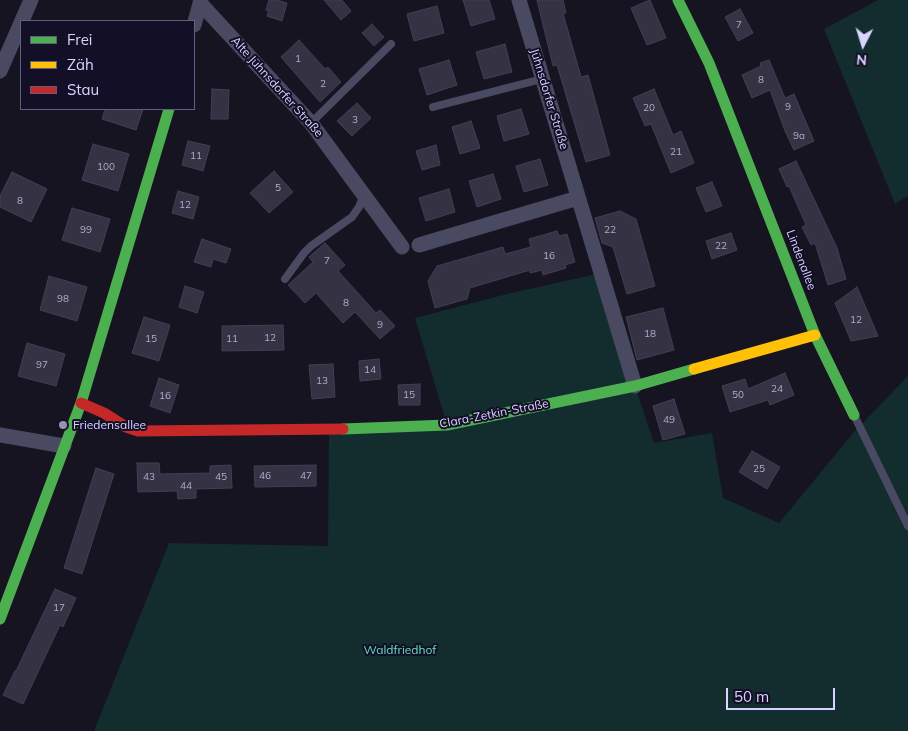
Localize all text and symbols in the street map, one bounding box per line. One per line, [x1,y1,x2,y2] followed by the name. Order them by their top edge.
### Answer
[736,19,742,31] house number: 7
[20,20,195,110] legend
[838,20,888,70] north arrow
[67,30,92,49] text: Frei
[228,34,326,140] street label: Alte Jühnsdorfer Straße
[527,47,571,151] street label: Jühnsdorfer Straße
[856,51,868,69] text: N
[295,53,301,65] house number: 1
[67,55,94,74] text: Zäh
[758,74,764,86] house number: 8
[320,78,326,90] house number: 2
[67,80,99,99] text: Stau
[785,101,791,113] house number: 9
[643,102,655,114] house number: 20
[352,114,358,126] house number: 3
[793,130,805,142] house number: 9a
[670,146,682,158] house number: 21
[190,150,202,162] house number: 11
[97,161,115,173] house number: 100
[275,182,281,194] house number: 5
[17,195,23,207] house number: 8
[179,199,191,211] house number: 12
[80,224,92,236] house number: 99
[604,224,616,236] house number: 22
[783,228,819,292] street label: Lindenallee
[715,240,727,252] house number: 22
[543,250,555,262] house number: 16
[324,255,330,267] house number: 7
[57,293,69,305] house number: 98
[343,297,349,309] house number: 8
[850,314,862,326] house number: 12
[377,319,383,331] house number: 9
[644,328,656,340] house number: 18
[264,332,276,344] house number: 12
[145,333,157,345] house number: 15
[226,333,238,345] house number: 11
[36,359,48,371] house number: 97
[364,364,376,376] house number: 14
[316,375,328,387] house number: 13
[771,383,783,395] house number: 24
[403,389,415,401] house number: 15
[732,389,744,401] house number: 50
[159,390,171,402] house number: 16
[438,396,550,432] street label: Clara-Zetkin-Straße
[663,414,675,426] house number: 49
[73,418,146,432] place label: Friedensallee
[57,419,69,431] marker: Friedensallee
[753,463,765,475] house number: 25
[259,470,271,482] house number: 46
[300,470,312,482] house number: 47
[143,471,155,483] house number: 43
[215,471,227,483] house number: 45
[180,480,192,492] house number: 44
[53,602,65,614] house number: 17
[364,643,436,657] park label: Waldfriedhof
[728,678,837,710] scale bar
[734,687,769,706] text: 50 m

